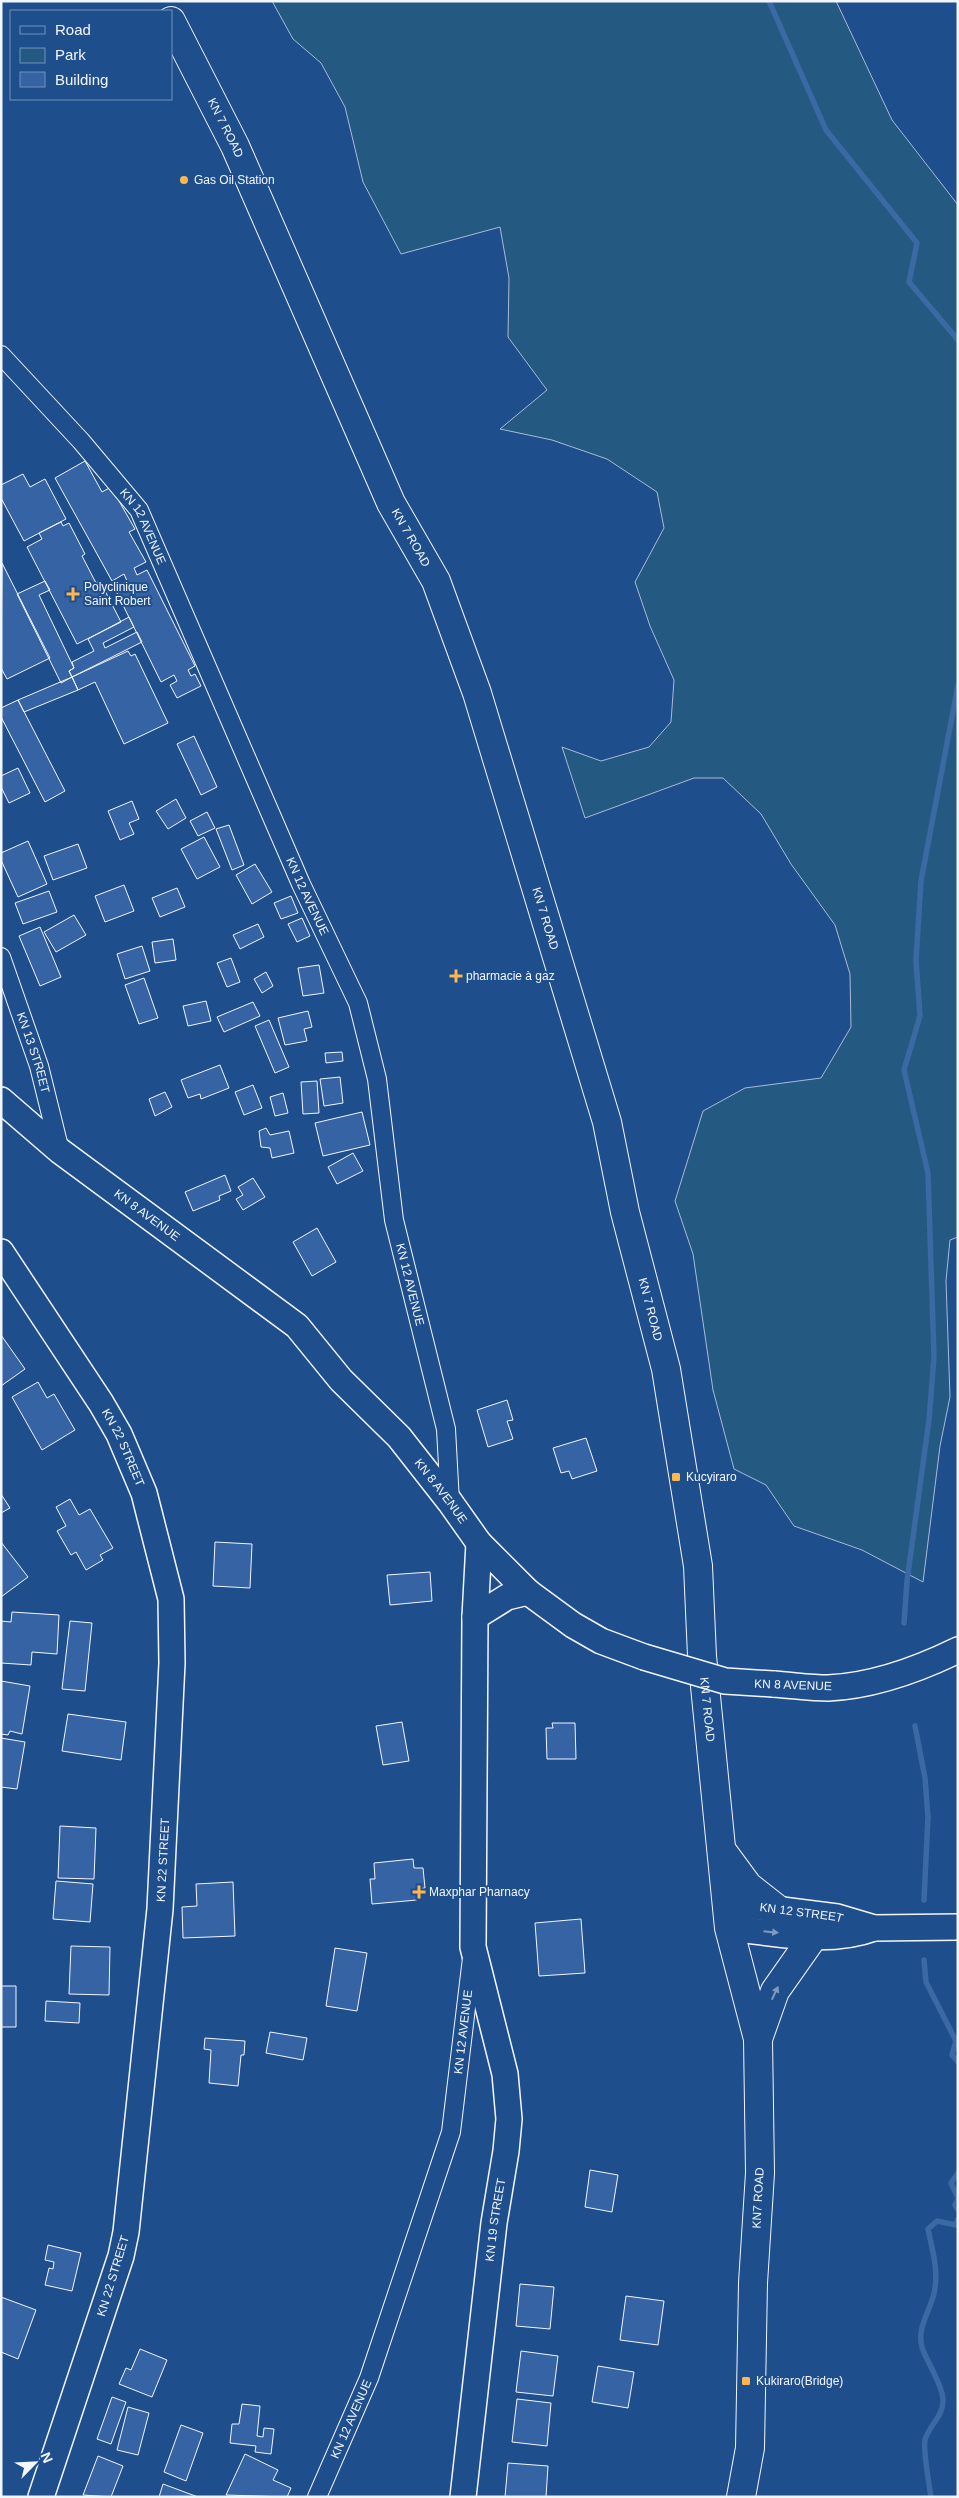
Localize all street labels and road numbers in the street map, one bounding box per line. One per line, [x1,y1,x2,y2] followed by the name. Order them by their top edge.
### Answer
[205,96,246,160] street label: KN 7 ROAD
[117,486,169,567] street label: KN 12 AVENUE
[389,506,433,569] street label: KN 7 ROAD
[283,855,332,938] street label: KN 12 AVENUE
[529,886,562,952] street label: KN 7 ROAD
[14,1010,53,1095] street label: KN 13 STREET
[111,1186,182,1244] street label: KN 8 AVENUE
[393,1242,427,1327] street label: KN 12 AVENUE
[635,1276,665,1343] street label: KN 7 ROAD
[99,1406,148,1489] street label: KN 22 STREET
[412,1456,470,1526] street label: KN 8 AVENUE
[697,1676,717,1743] street label: KN 7 ROAD
[754,1677,832,1693] street label: KN 8 AVENUE
[154,1817,172,1902] street label: KN 22 STREET
[759,1900,846,1926] street label: KN 12 STREET
[451,1989,475,2075] street label: KN 12 AVENUE
[749,2167,767,2229] street label: KN7 ROAD
[483,2176,508,2262] street label: KN 19 STREET
[94,2233,132,2318] street label: KN 22 STREET
[328,2378,374,2461] street label: KN 12 AVENUE

